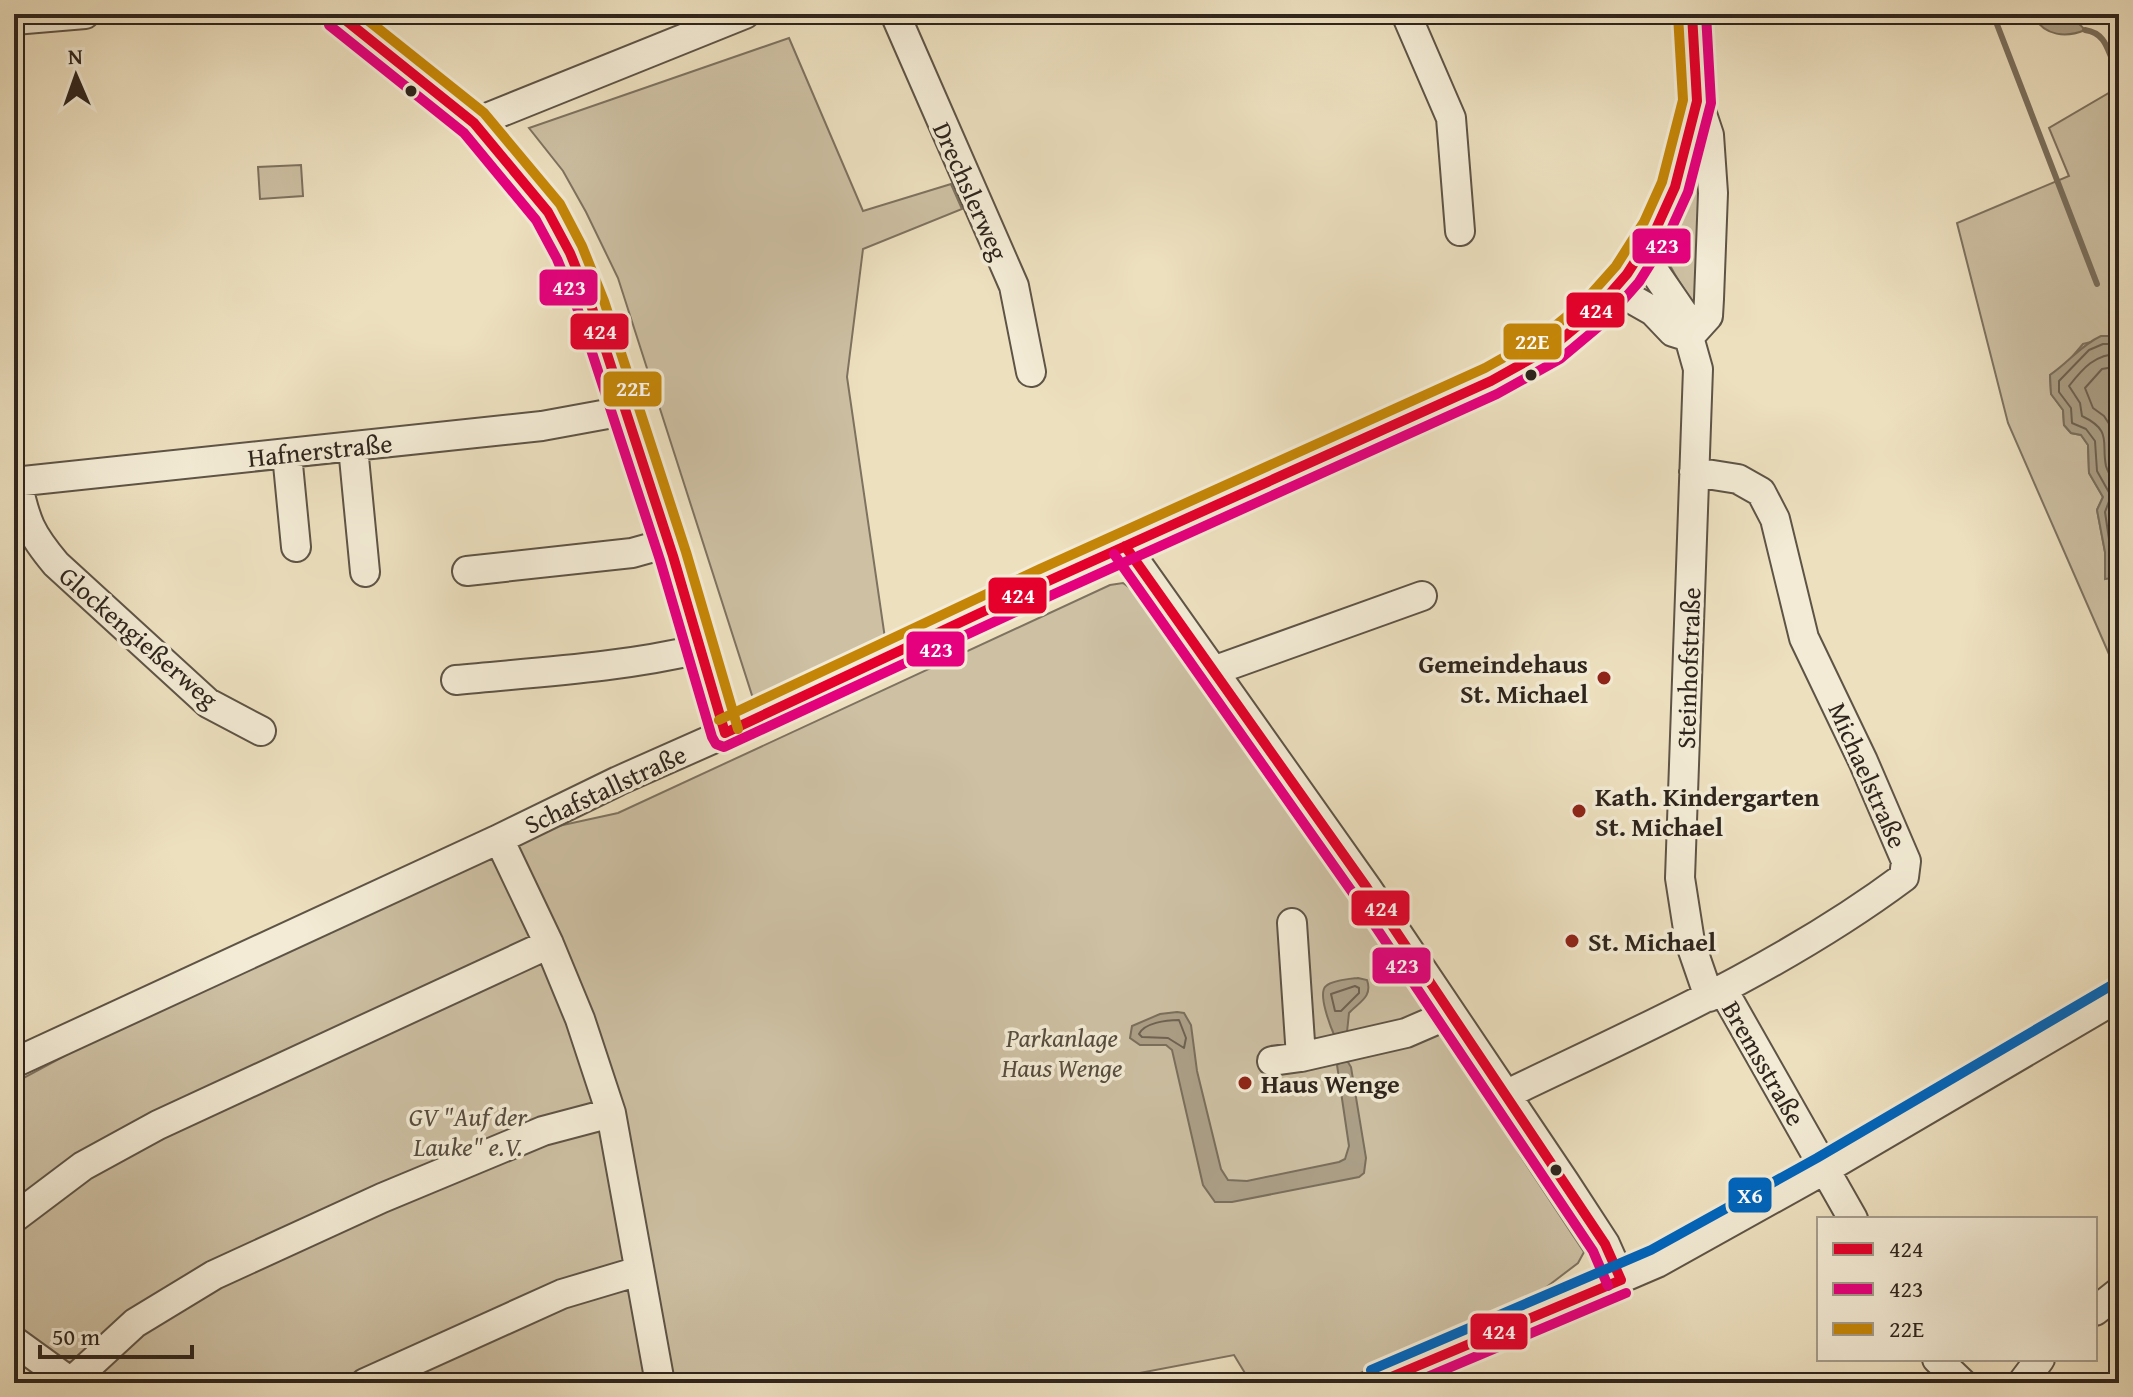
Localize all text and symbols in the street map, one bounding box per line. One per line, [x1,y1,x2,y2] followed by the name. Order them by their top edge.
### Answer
[36,36,116,116] north arrow
[67,40,83,72] text: N
[403,83,419,99] unlabelled marker
[923,116,1019,266] street label: Drechslerweg
[1631,227,1692,265] line badge: 423
[1645,229,1679,261] text: 423
[538,268,599,307] line badge: 423
[552,271,586,303] text: 423
[1565,291,1626,329] line badge: 424
[1579,294,1613,326] text: 424
[569,312,630,351] line badge: 424
[583,315,617,347] text: 424
[1502,322,1563,361] line badge: 22E
[1515,325,1550,357] text: 22E
[1523,367,1539,383] unlabelled marker
[602,370,663,408] line badge: 22E
[616,372,651,404] text: 22E
[246,423,394,477] street label: Hafnerstraße
[51,557,227,717] street label: Glockengießerweg
[987,576,1048,615] line badge: 424
[1001,579,1035,611] text: 424
[1666,586,1710,750] street label: Steinhofstraße
[905,630,966,668] line badge: 423
[919,633,953,665] text: 423
[1418,644,1588,713] place label: Gemeindehaus St. Michael
[1595,669,1613,687] marker: Gemeindehaus St. Michael
[1818,696,1918,854] street label: Michaelstraße
[517,734,693,844] street label: Schafstallstraße
[1595,777,1820,846] place label: Kath. Kindergarten St. Michael
[1570,802,1588,820] marker: Kath. Kindergarten St. Michael
[1350,889,1411,927] line badge: 424
[1364,892,1398,924] text: 424
[1588,922,1716,961] place label: St. Michael
[1563,932,1581,950] marker: St. Michael
[1371,946,1432,985] line badge: 423
[1385,949,1419,981] text: 423
[1712,993,1816,1133] street label: Bremsstraße
[1000,1018,1123,1087] park label: Parkanlage Haus Wenge
[1261,1064,1400,1103] place label: Haus Wenge
[1236,1074,1254,1092] marker: Haus Wenge
[409,1097,529,1166] park label: GV "Auf der Lauke" e.V.
[1548,1162,1564,1178] unlabelled marker
[1727,1176,1773,1214] line badge: X6
[1737,1179,1763,1211] text: X6
[1817,1217,2097,1361] legend
[1889,1231,1924,1266] text: 424
[1889,1271,1924,1306] text: 423
[40,1309,192,1359] scale bar
[1889,1311,1924,1346] text: 22E
[1469,1312,1529,1351] line badge: 424
[1482,1315,1516,1347] text: 424
[52,1319,100,1354] text: 50 m

